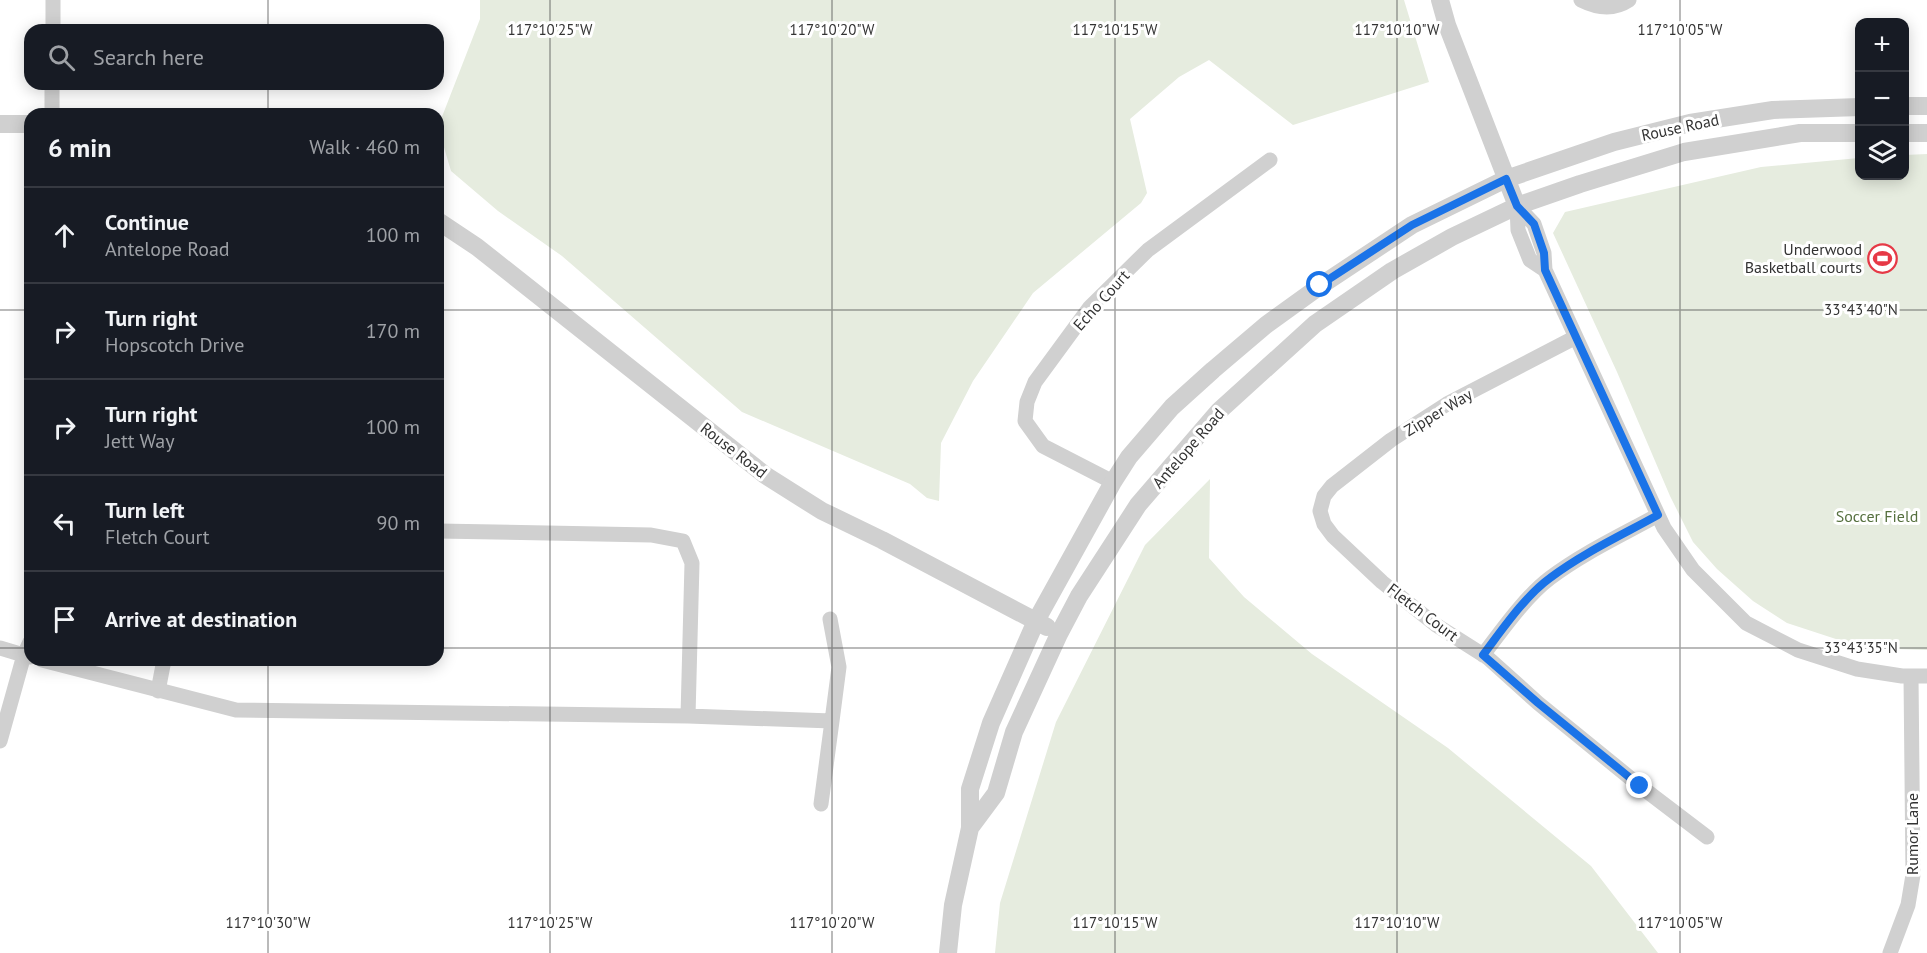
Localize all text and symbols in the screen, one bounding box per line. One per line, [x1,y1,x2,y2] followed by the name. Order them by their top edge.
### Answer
[1855,18,1909,180] map controls
[1855,18,1909,72] button: +
[508,20,593,39] text: 117°10'25"W
[790,20,875,39] text: 117°10'20"W
[1073,20,1158,39] text: 117°10'15"W
[1355,20,1440,39] text: 117°10'10"W
[1638,20,1723,39] text: 117°10'05"W
[24,24,444,90] search box
[45,41,78,74] icon: search
[93,43,204,71] text: Search here
[1855,72,1909,126] button: −
[1639,109,1721,145] street label: Rouse Road
[1855,126,1909,180] button: layers
[48,131,111,164] text: 6 min
[309,134,420,160] text: Walk · 460 m
[105,208,189,236] text: Continue
[48,219,81,252] icon: ahead
[366,222,420,248] text: 100 m
[105,236,230,262] text: Antelope Road
[1745,239,1862,277] place label: Underwood Basketball courts
[1867,242,1899,274] sports icon: Underwood Basketball courts
[1069,265,1134,334] street label: Echo Court
[1306,271,1332,297] route start
[1824,300,1898,319] text: 33°43'40"N
[105,304,197,332] text: Turn right
[48,315,81,348] icon: right
[366,318,420,344] text: 170 m
[105,332,244,358] text: Hopscotch Drive
[1400,384,1476,440] street label: Zipper Way
[105,400,197,428] text: Turn right
[1148,404,1228,492] street label: Antelope Road
[48,411,81,444] icon: right
[366,414,420,440] text: 100 m
[697,418,771,482] street label: Rouse Road
[105,428,174,454] text: Jett Way
[105,496,185,524] text: Turn left
[1836,506,1918,526] park label: Soccer Field
[48,507,81,540] icon: left
[377,510,420,536] text: 90 m
[105,524,210,550] text: Fletch Court
[1384,579,1463,646] street label: Fletch Court
[48,603,81,636] icon: arrive
[105,605,297,633] text: Arrive at destination
[1824,638,1898,657] text: 33°43'35"N
[1626,772,1652,798] route end
[1902,793,1922,875] street label: Rumor Lane
[226,913,311,932] text: 117°10'30"W
[508,913,593,932] text: 117°10'25"W
[790,913,875,932] text: 117°10'20"W
[1073,913,1158,932] text: 117°10'15"W
[1355,913,1440,932] text: 117°10'10"W
[1638,913,1723,932] text: 117°10'05"W

